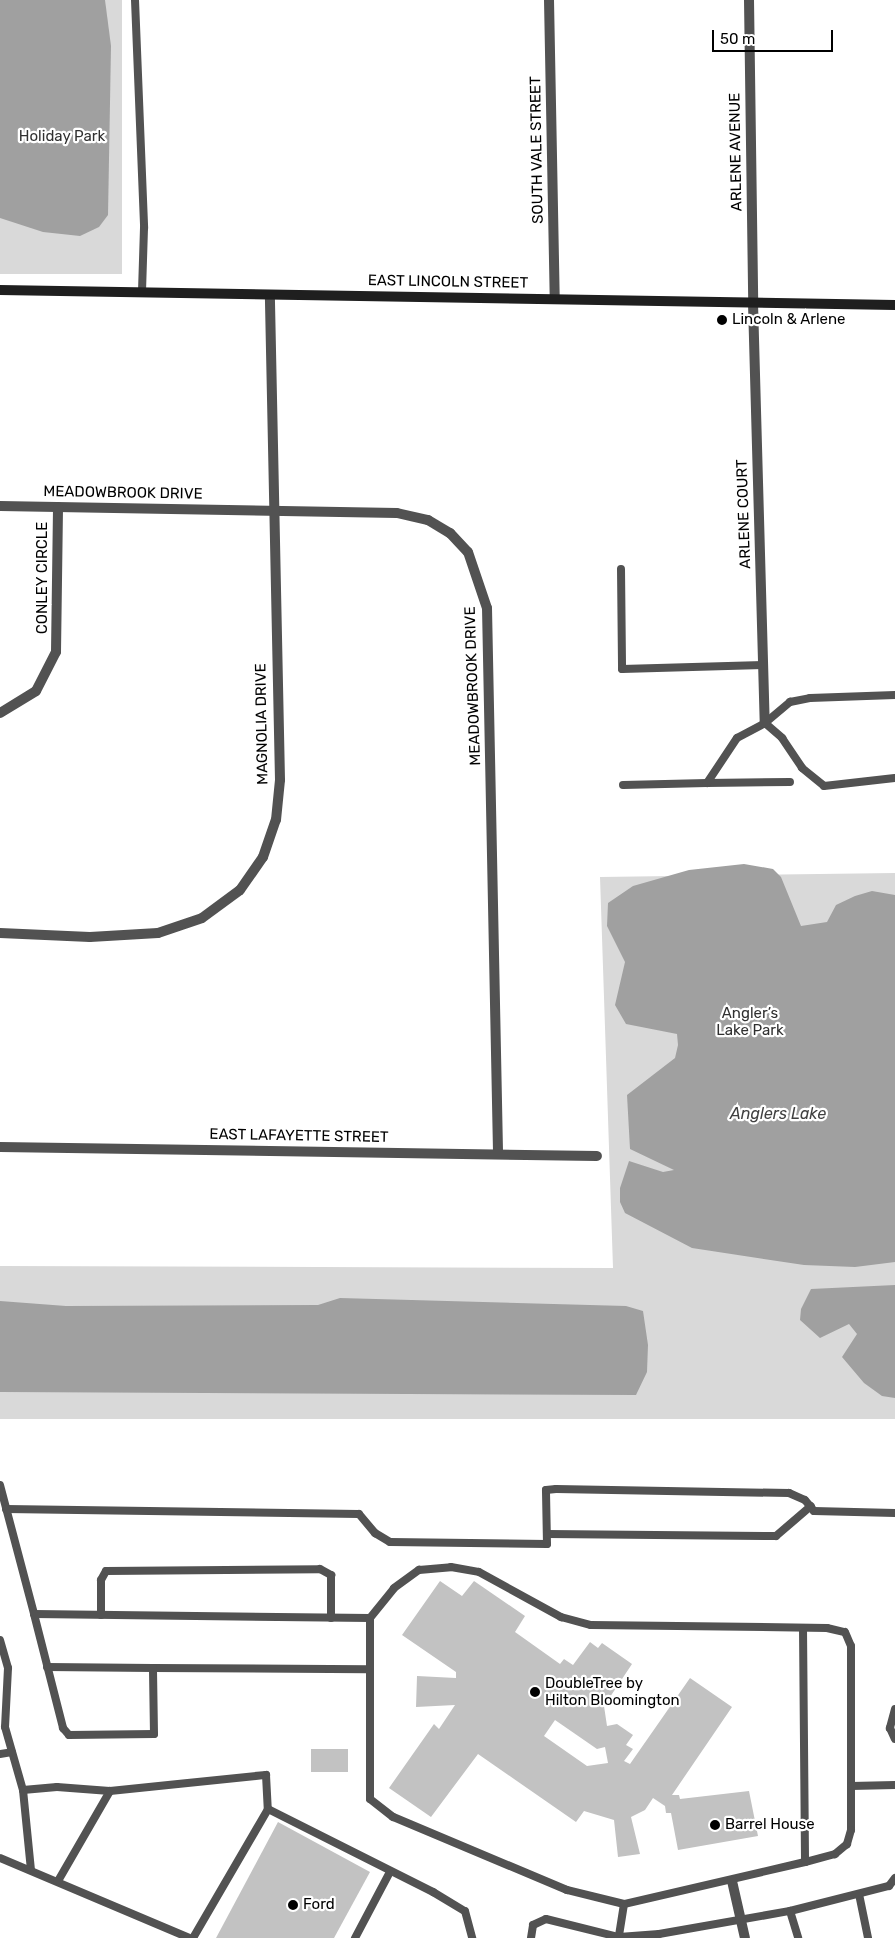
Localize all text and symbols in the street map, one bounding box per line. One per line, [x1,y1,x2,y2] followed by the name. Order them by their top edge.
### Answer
[715,20,836,52] scale bar
[720,30,755,48] text: 50 m
[527,76,547,224] street label: SOUTH VALE STREET
[726,92,746,212] street label: ARLENE AVENUE
[19,128,105,146] park label: Holiday Park
[367,272,529,292] street label: EAST LINCOLN STREET
[732,311,846,329] place label: Lincoln & Arlene
[716,314,728,326] marker: Lincoln & Arlene
[733,459,755,569] street label: ARLENE COURT
[43,483,203,503] street label: MEADOWBROOK DRIVE
[34,522,52,634] street label: CONLEY CIRCLE
[461,606,485,766] street label: MEADOWBROOK DRIVE
[252,663,272,785] street label: MAGNOLIA DRIVE
[716,1004,784,1039] park label: Angler’s Lake Park
[730,1104,826,1124] water label: Anglers Lake
[209,1125,389,1147] street label: EAST LAFAYETTE STREET
[545,1674,680,1709] place label: DoubleTree by Hilton Bloomington
[529,1686,541,1698] marker: DoubleTree by Hilton Bloomington
[725,1816,815,1834] place label: Barrel House
[709,1819,721,1831] marker: Barrel House
[303,1896,335,1914] place label: Ford
[287,1899,299,1911] marker: Ford

